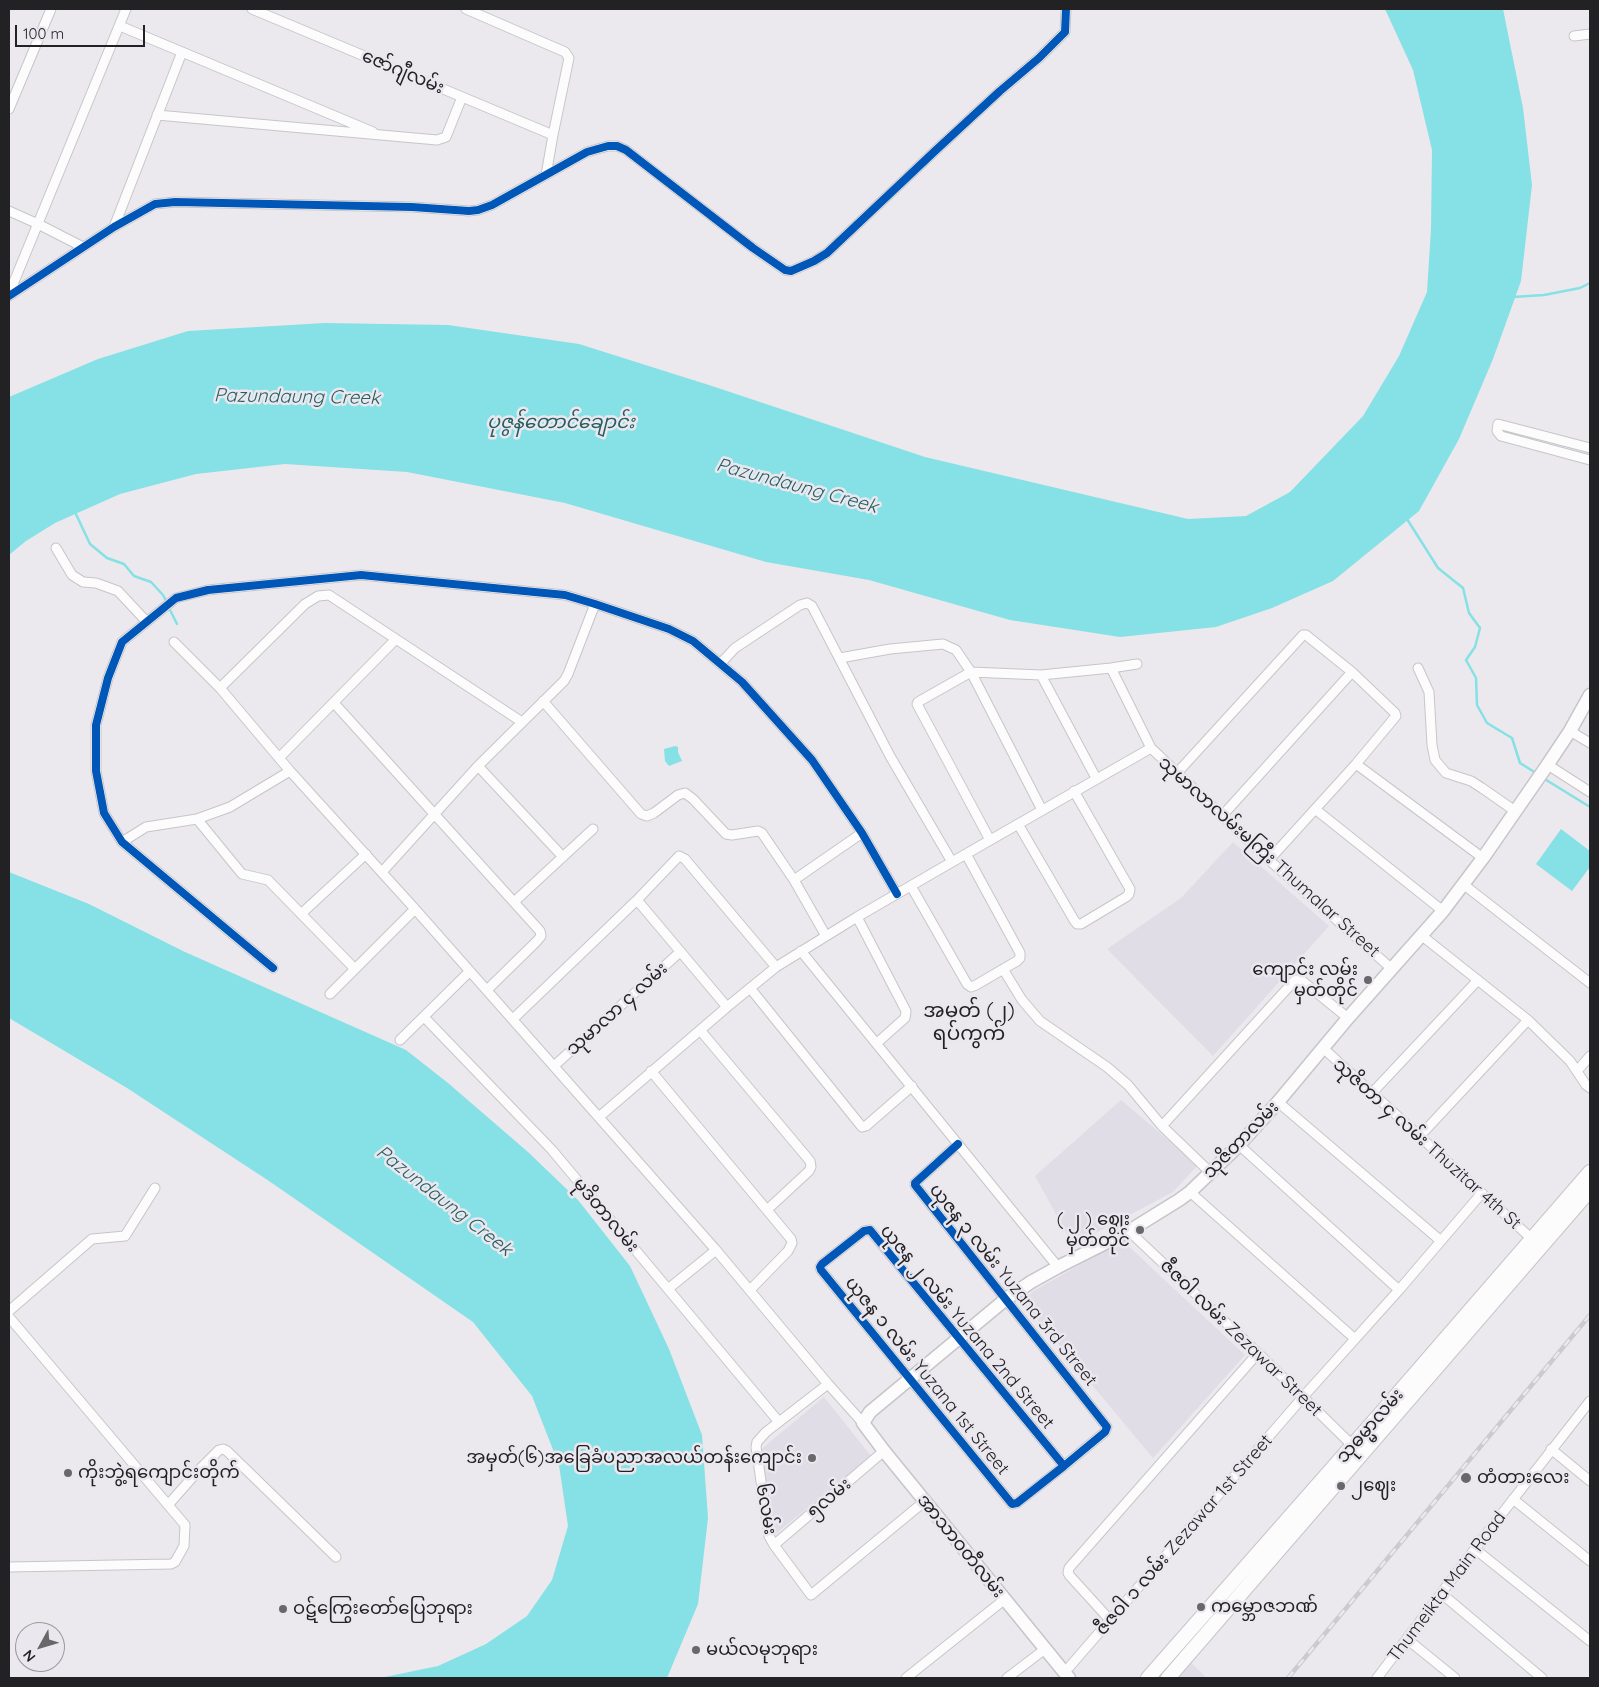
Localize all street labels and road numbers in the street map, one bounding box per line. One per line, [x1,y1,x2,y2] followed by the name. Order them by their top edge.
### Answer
[359,45,447,99] street label: ဇော်ဂျီလမ်း
[1154,752,1384,962] street label: သုမာလာလမ်းမကြီး Thumalar Street
[562,958,672,1060] street label: သုမာလာ ၄ လမ်း
[1329,1054,1525,1234] street label: သုဇိတာ ၄ လမ်း Thuzitar 4th St
[1199,1097,1283,1183] street label: သုဇိတာလမ်း
[569,1173,643,1257] street label: မုဒိတာလမ်း
[925,1179,1101,1391] street label: ယုဇန ၃ လမ်း Yuzana 3rd Street
[875,1221,1059,1433] street label: ယုဇန ၂ လမ်း Yuzana 2nd Street
[1156,1255,1326,1421] street label: ဇီဇဝါ လမ်း Zezawar Street
[840,1273,1014,1479] street label: ယုဇန ၁ လမ်း Yuzana 1st Street
[1332,1384,1408,1468] street label: သုဓမ္မာလမ်း
[1091,1430,1277,1640] street label: ဇီဇဝါ ၁ လမ်း Zezawar 1st Street
[803,1473,855,1523] street label: ၅လမ်း
[751,1482,781,1536] street label: ၆လမ်း
[913,1490,1009,1602] street label: အာသာဝတီလမ်း
[1383,1507,1511,1667] street label: Thumeikta Main Road

